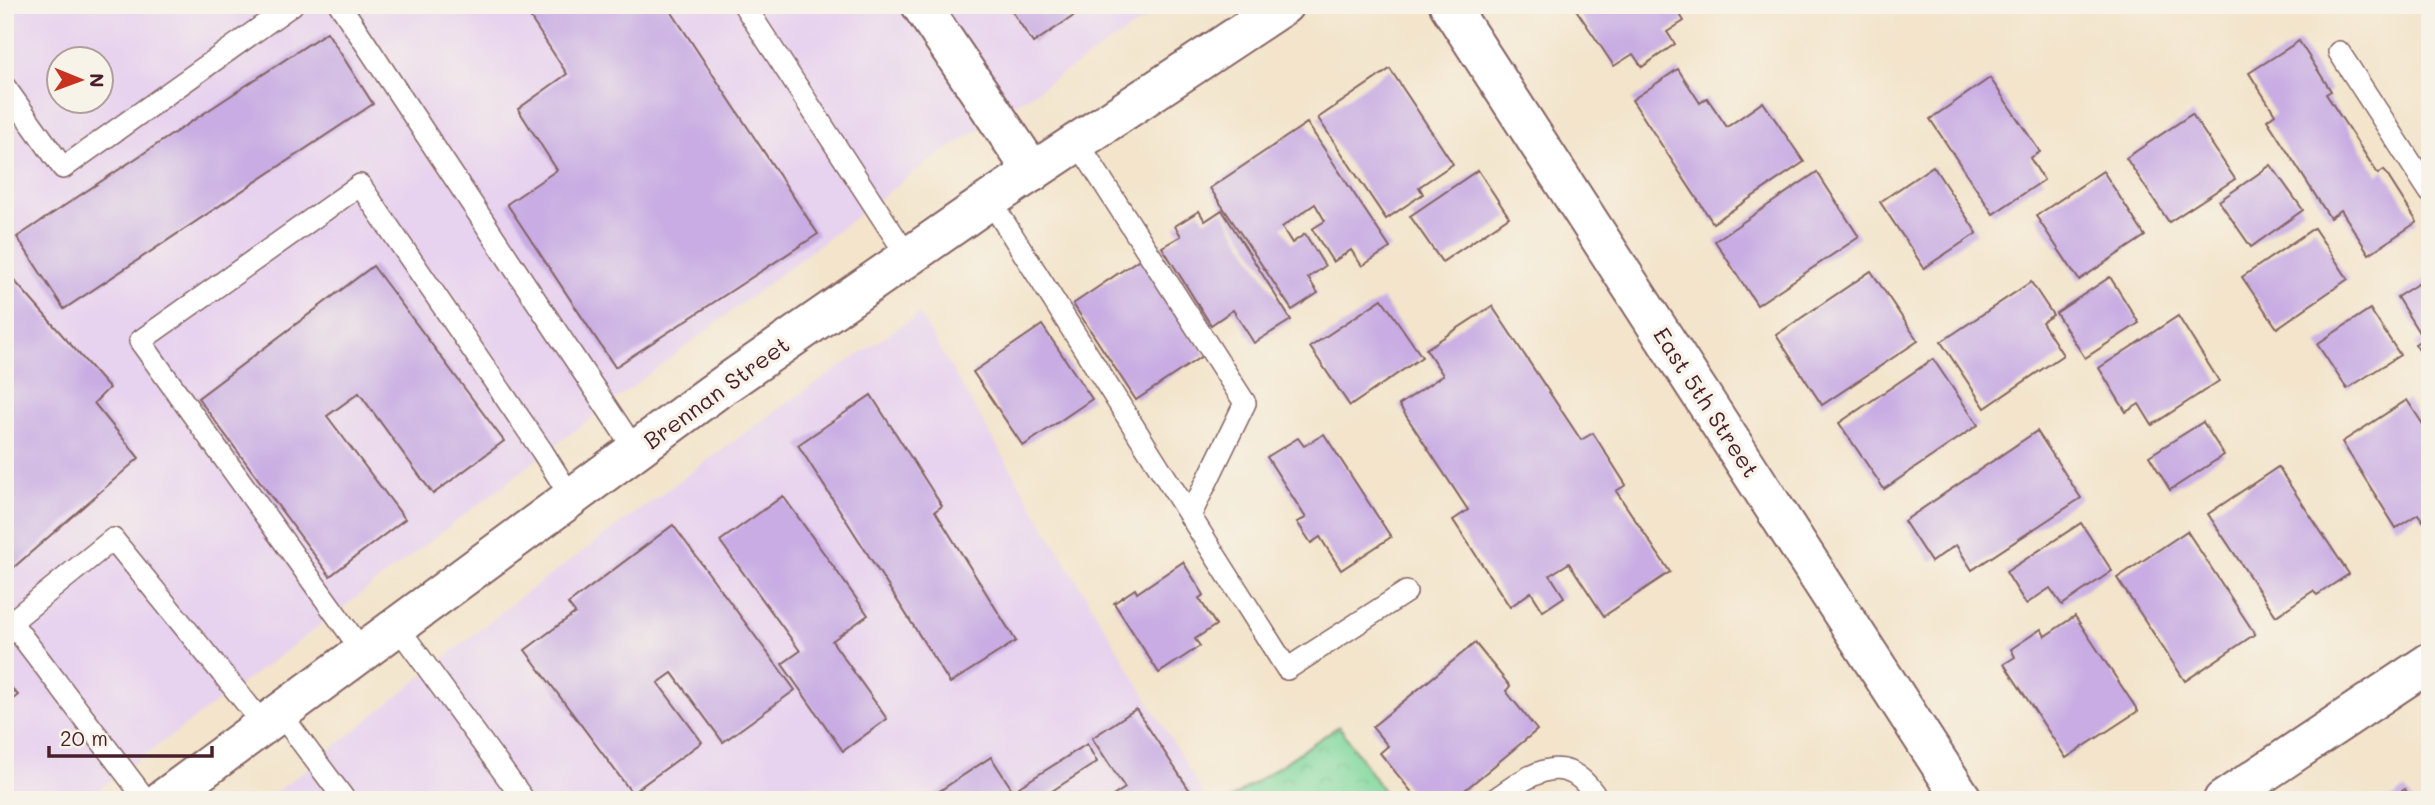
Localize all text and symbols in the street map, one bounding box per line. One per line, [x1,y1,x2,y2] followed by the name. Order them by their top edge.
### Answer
[46,46,116,116] north arrow
[85,73,110,88] text: N
[1647,321,1767,483] street label: East 5th Street
[637,329,795,455] street label: Brennan Street
[49,714,212,758] scale bar
[60,724,108,751] text: 20 m

